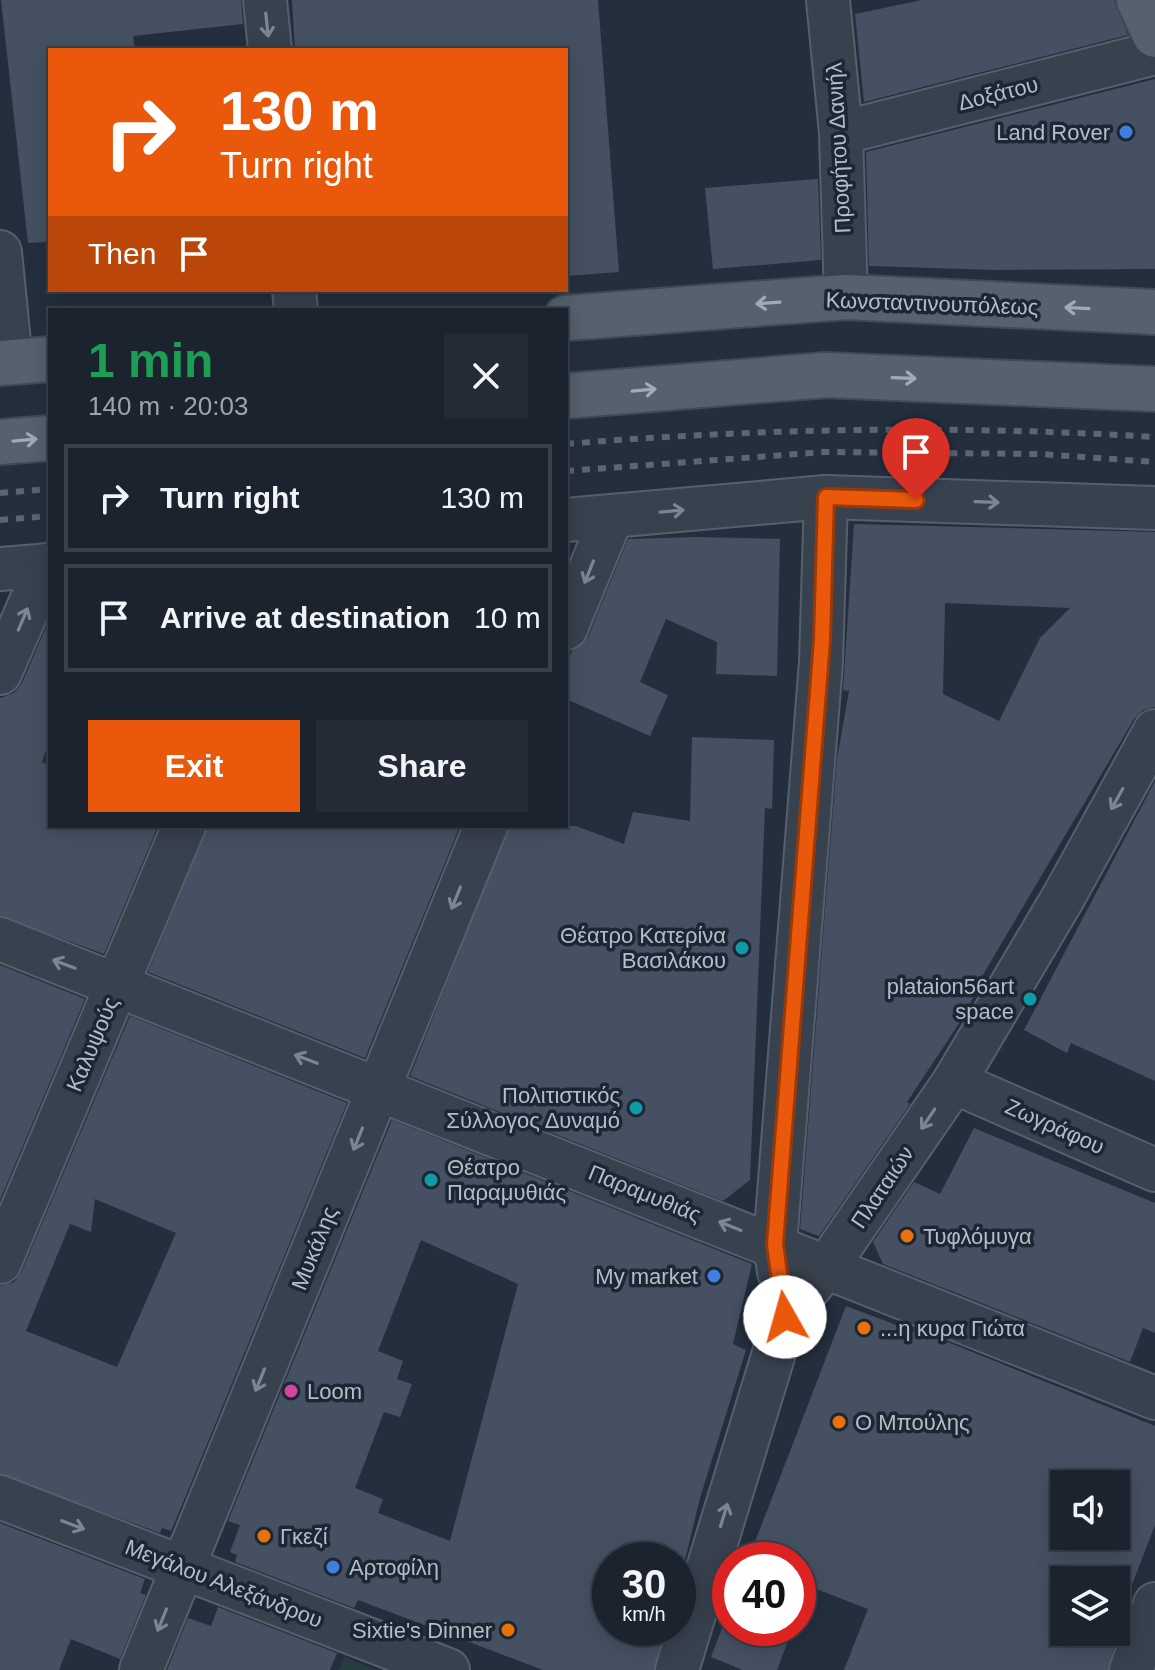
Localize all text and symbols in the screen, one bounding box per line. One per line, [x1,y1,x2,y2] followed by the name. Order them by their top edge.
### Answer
[260,11,275,38] one-way arrow
[822,62,855,234] street label: Προφήτου Δανιήλ
[956,71,1041,115] street label: Δοξάτου
[220,79,379,142] text: 130 m
[88,80,192,184] icon: right
[996,120,1110,145] place label: Land Rover
[1117,123,1135,141] marker: Land Rover
[220,145,373,186] text: Turn right
[172,232,216,276] icon: arrive
[88,237,156,270] text: Then
[825,287,1039,320] street label: Κωνσταντινουπόλεως
[755,296,782,311] one-way arrow
[1064,301,1091,316] one-way arrow
[88,334,213,387] text: 1 min
[444,334,528,418] button: close
[890,371,917,386] one-way arrow
[630,382,657,397] one-way arrow
[88,391,248,421] text: 140 m · 20:03
[882,418,950,500] pin
[894,430,938,474] icon: arrive
[11,432,38,447] one-way arrow
[92,476,136,520] icon: right
[160,481,299,514] text: Turn right
[441,481,524,514] text: 130 m
[973,495,1000,510] one-way arrow
[658,503,685,518] one-way arrow
[581,559,595,584] one-way arrow
[92,596,136,640] icon: arrive
[160,601,450,634] text: Arrive at destination
[474,601,541,634] text: 10 m
[17,607,32,632] one-way arrow
[88,720,300,812] button: Exit
[316,720,528,812] button: Share
[1109,787,1125,811] one-way arrow
[448,885,462,910] one-way arrow
[560,923,726,973] place label: Θέατρο Κατερίνα Βασιλάκου
[733,939,751,957] marker: Θέατρο Κατερίνα Βασιλάκου
[52,956,77,970] one-way arrow
[887,974,1014,1024] place label: plataion56art space
[1021,990,1039,1008] marker: plataion56art space
[61,993,124,1095] street label: Καλυψούς
[294,1051,318,1065] one-way arrow
[446,1083,620,1133] place label: Πολιτιστικός Σύλλογος Δυναμό
[1002,1094,1108,1159] street label: Ζωγράφου
[627,1099,645,1117] marker: Πολιτιστικός Σύλλογος Δυναμό
[920,1108,936,1130] one-way arrow
[350,1126,364,1151] one-way arrow
[846,1142,919,1233] street label: Πλαταιών
[447,1155,566,1205] place label: Θέατρο Παραμυθιάς
[585,1160,705,1227] street label: Παραμυθιάς
[422,1171,440,1189] marker: Θέατρο Παραμυθιάς
[286,1203,342,1294] street label: Μυκάλης
[718,1218,743,1232] one-way arrow
[923,1224,1032,1249] place label: Τυφλόμυγα
[898,1227,916,1245] marker: Τυφλόμυγα
[595,1264,698,1289] place label: My market
[705,1267,723,1285] marker: My market
[743,1275,827,1359] position arrow
[880,1316,1025,1341] place label: ...η κυρα Γιώτα
[855,1319,873,1337] marker: ...η κυρα Γιώτα
[251,1367,266,1392] one-way arrow
[307,1379,362,1404] place label: Loom
[282,1382,300,1400] marker: Loom
[855,1410,970,1435] place label: Ο Μπούλης
[830,1413,848,1431] marker: Ο Μπούλης
[1050,1470,1130,1646] map controls
[1050,1470,1130,1550] button: sound
[718,1503,732,1528] one-way arrow
[60,1519,85,1533] one-way arrow
[280,1524,328,1549] place label: Γκεζί
[255,1527,273,1545] marker: Γκεζί
[122,1534,326,1633] street label: Μεγάλου Αλεξάνδρου
[712,1542,816,1646] speed limit sign: 40
[349,1555,439,1580] place label: Αρτοφίλη
[324,1558,342,1576] marker: Αρτοφίλη
[622,1562,666,1606] text: 30
[1050,1566,1130,1646] button: layers
[622,1603,666,1625] text: km/h
[153,1608,168,1632] one-way arrow
[352,1618,492,1643] place label: Sixtie's Dinner
[499,1621,517,1639] marker: Sixtie's Dinner

